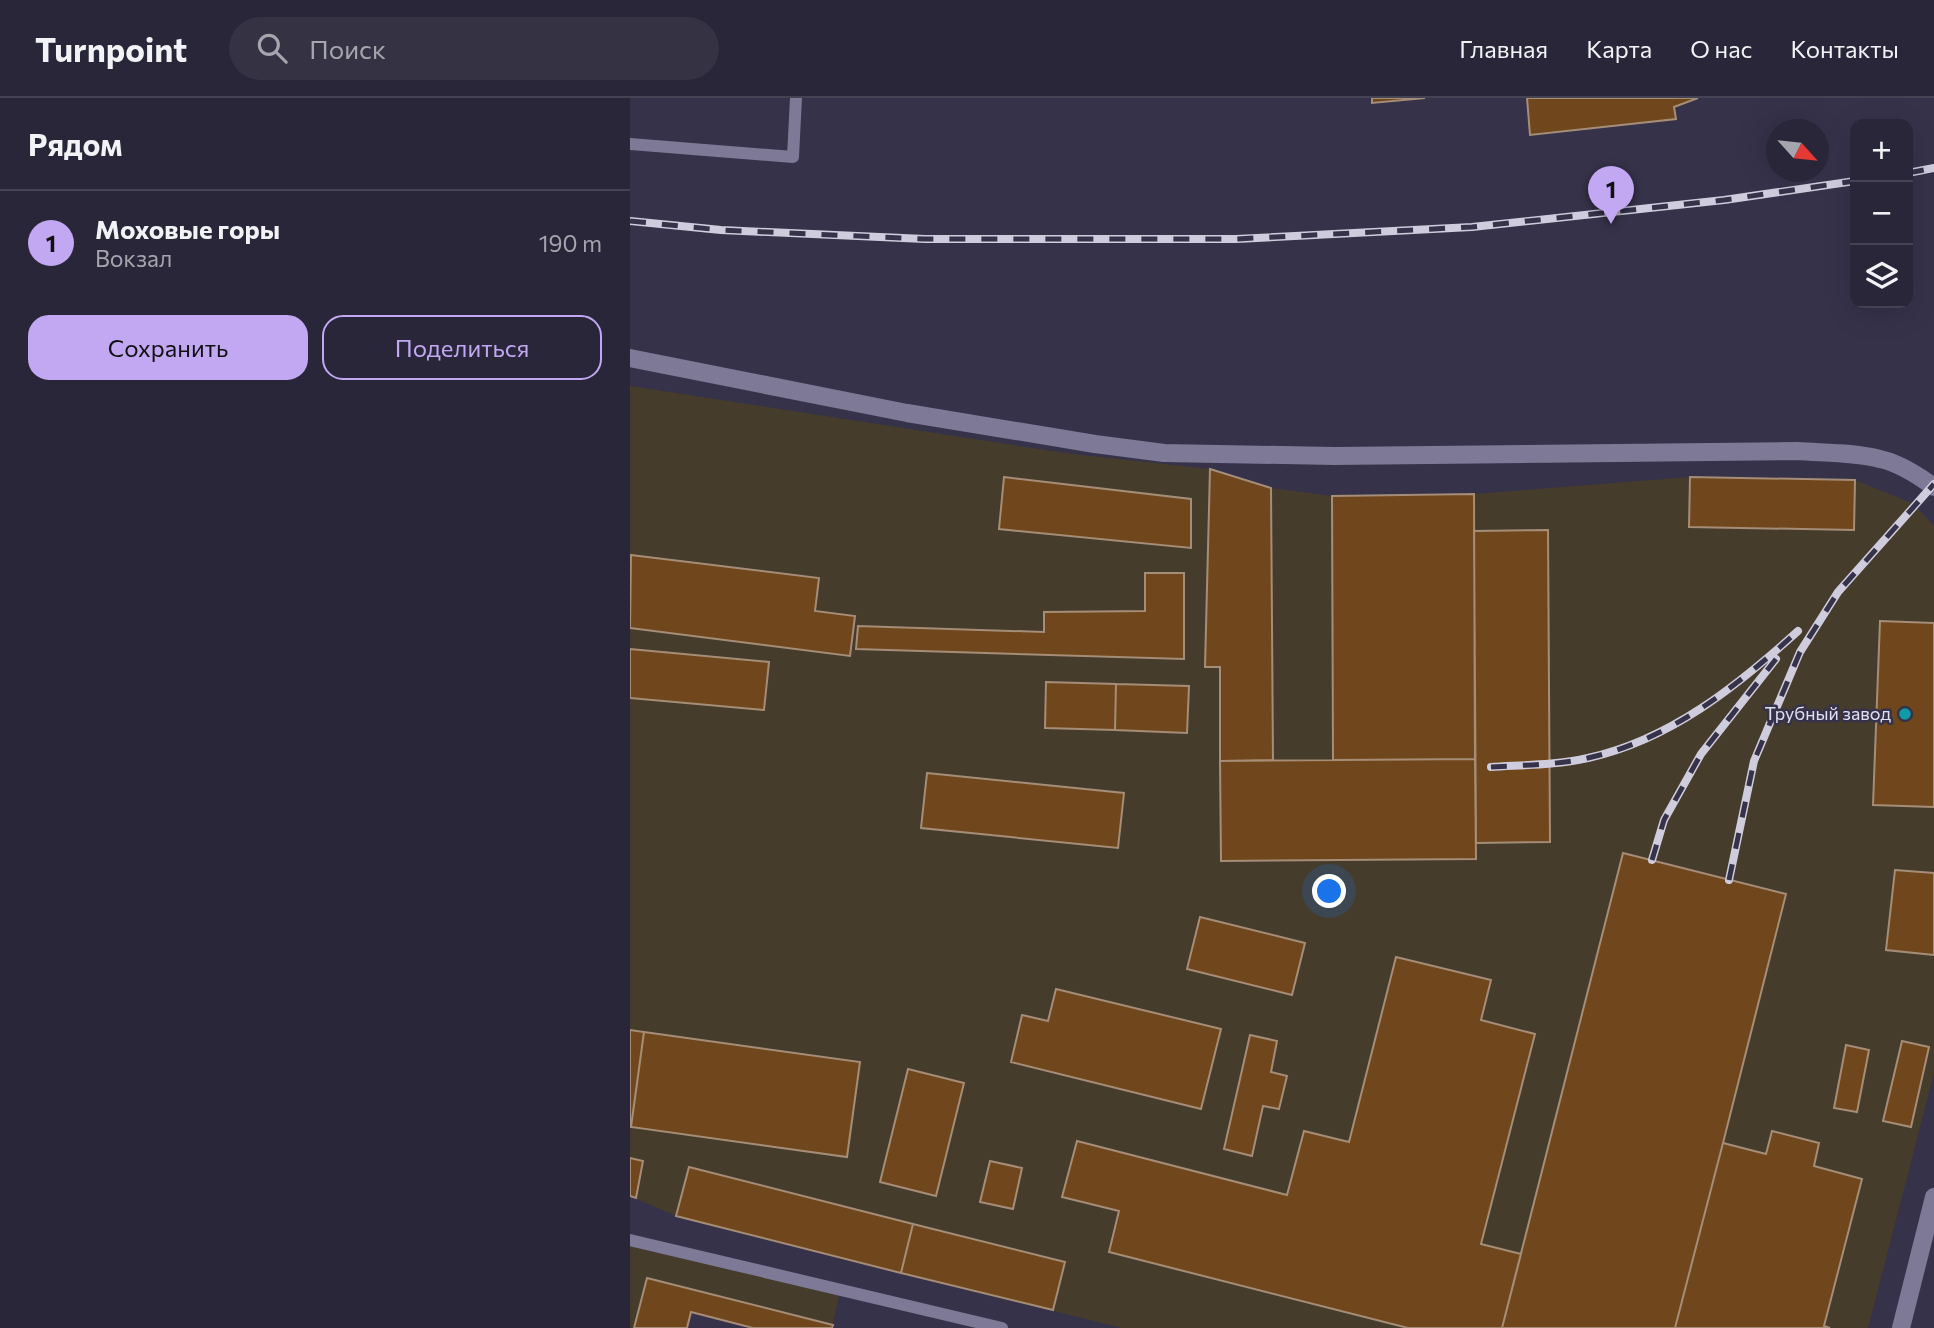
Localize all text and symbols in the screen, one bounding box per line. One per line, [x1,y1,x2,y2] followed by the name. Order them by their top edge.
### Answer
[229,17,719,80] search box
[35,28,187,69] text: Turnpoint
[253,29,291,67] icon: search
[309,33,386,64] text: Поиск
[1459,34,1548,63] text: Главная
[1586,34,1652,63] text: Карта
[1690,34,1752,63] text: О нас
[1790,34,1899,63] text: Контакты
[1766,119,1829,182] north arrow
[1850,119,1913,308] map controls
[1850,119,1913,182] button: +
[28,125,122,162] text: Рядом
[1588,166,1634,224] pin: 1
[1850,182,1913,245] button: −
[95,213,280,244] text: Моховые горы
[46,229,56,257] text: 1
[539,229,602,257] text: 190 m
[95,244,172,272] text: Вокзал
[1850,245,1913,308] button: layers
[28,315,308,380] button: Сохранить
[322,315,602,380] button: Поделиться
[1765,702,1891,724] place label: Трубный завод
[1897,706,1913,722] marker: Трубный завод
[1312,874,1346,908] your location

